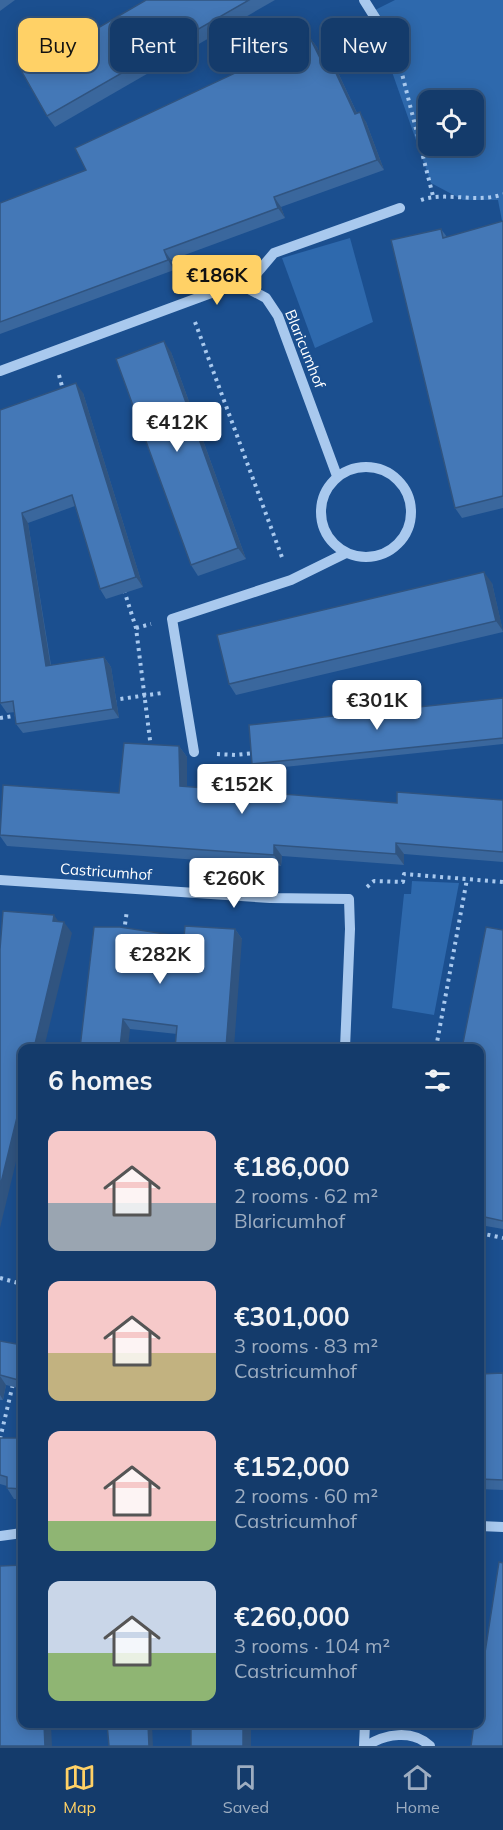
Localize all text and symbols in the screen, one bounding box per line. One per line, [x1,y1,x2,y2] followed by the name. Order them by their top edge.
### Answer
[18,18,98,72] chip: Buy
[110,18,197,72] chip: Rent
[209,18,309,72] chip: Filters
[321,18,409,72] chip: New
[418,90,484,156] map controls
[418,90,484,156] button: locate
[175,255,259,306] pin: €186K
[186,262,248,287] text: €186K
[281,307,330,392] street label: Blaricumhof
[135,402,219,453] pin: €412K
[146,409,208,434] text: €412K
[335,680,419,731] pin: €301K
[346,687,408,712] text: €301K
[200,764,284,815] pin: €152K
[211,771,273,796] text: €152K
[192,858,276,909] pin: €260K
[59,859,154,884] street label: Castricumhof
[203,865,265,890] text: €260K
[118,934,202,985] pin: €282K
[129,941,191,966] text: €282K
[48,1064,152,1097] text: 6 homes
[421,1064,454,1097] icon: filters
[234,1150,350,1183] text: €186,000
[96,1155,168,1227] icon: home
[234,1183,378,1208] text: 2 rooms · 62 m²
[234,1208,345,1233] text: Blaricumhof
[234,1300,350,1333] text: €301,000
[96,1305,168,1377] icon: home
[234,1333,378,1358] text: 3 rooms · 83 m²
[234,1358,357,1383] text: Castricumhof
[234,1450,350,1483] text: €152,000
[96,1455,168,1527] icon: home
[234,1483,378,1508] text: 2 rooms · 60 m²
[234,1508,357,1533] text: Castricumhof
[234,1600,350,1633] text: €260,000
[96,1605,168,1677] icon: home
[234,1633,390,1658] text: 3 rooms · 104 m²
[234,1658,357,1683] text: Castricumhof
[63,1761,96,1817] tab: Map
[223,1761,269,1817] tab: Saved
[396,1761,440,1817] tab: Home

